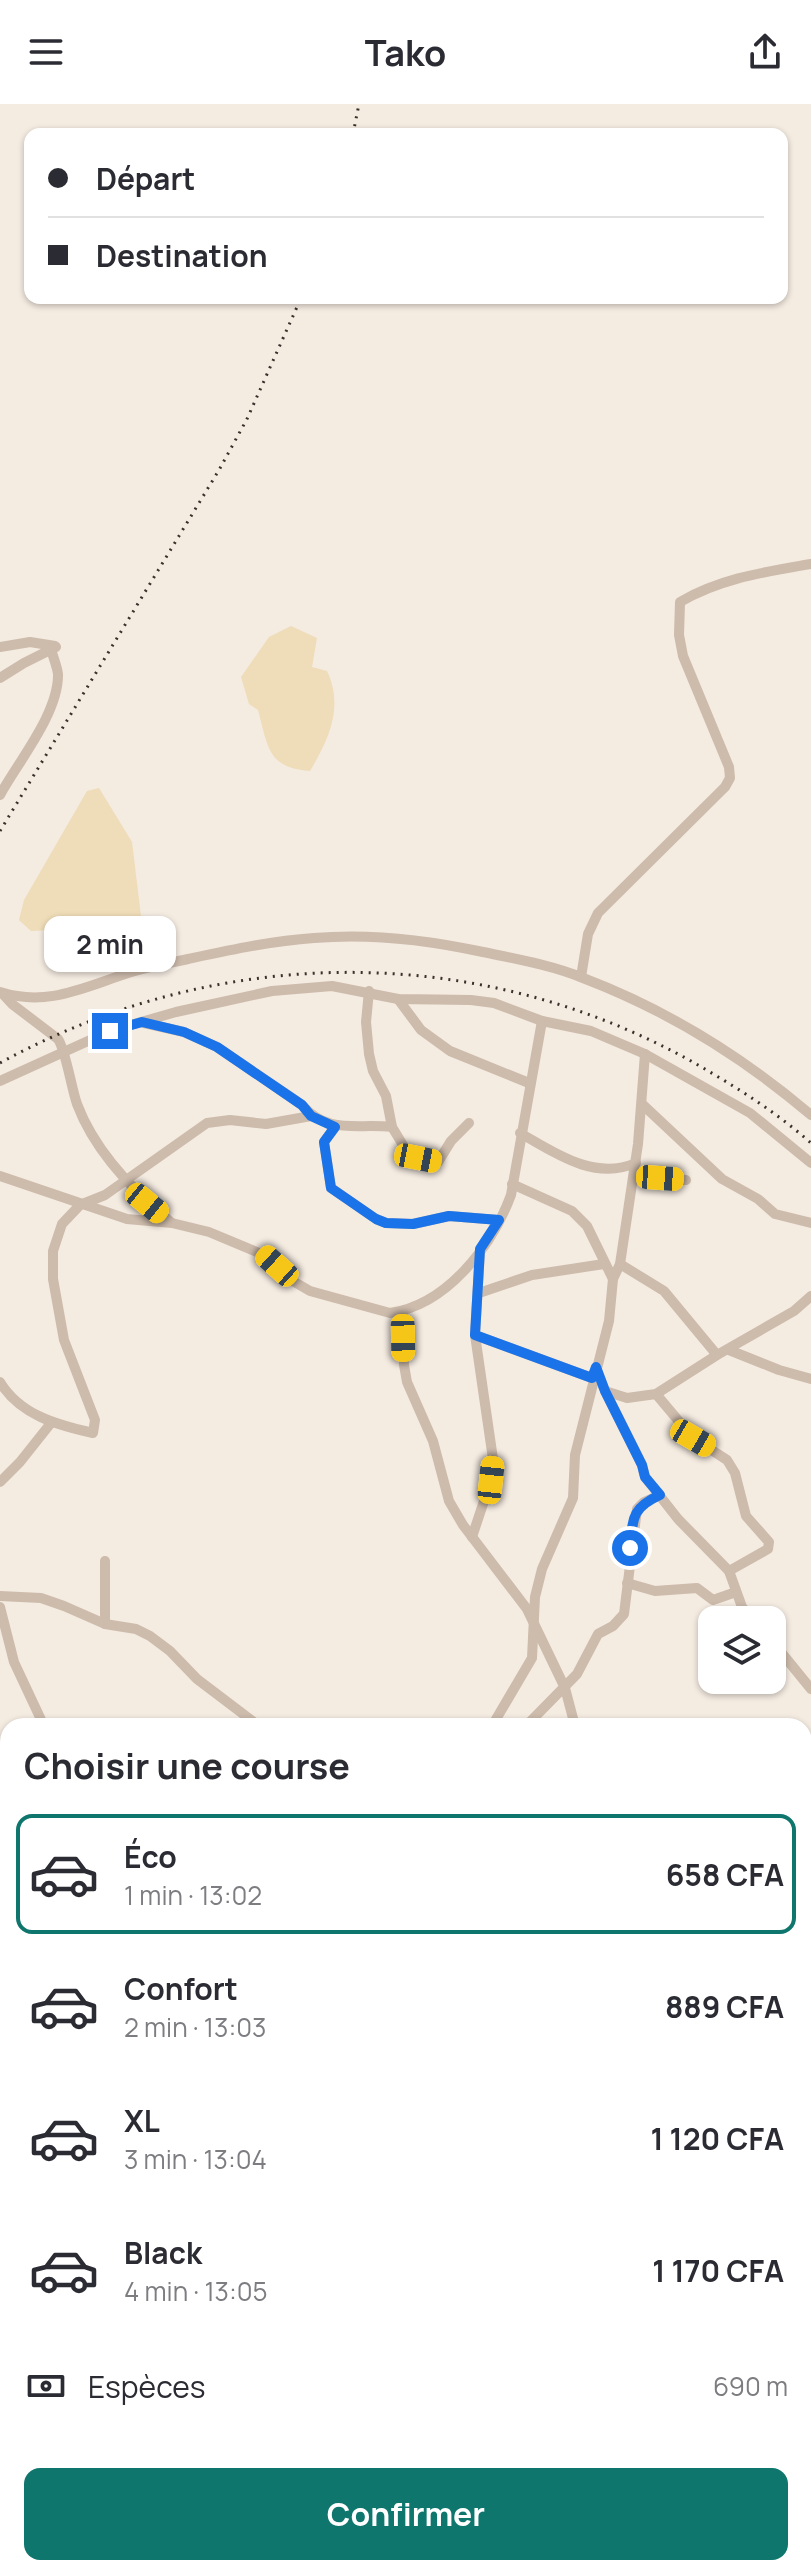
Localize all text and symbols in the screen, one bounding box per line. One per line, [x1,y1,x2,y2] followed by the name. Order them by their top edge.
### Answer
[365,28,446,77] text: Tako
[24,30,68,74] icon: menu
[743,30,787,74] icon: share
[96,158,195,199] text: Départ
[96,235,267,276] text: Destination
[44,915,176,971] callout: 2 min
[76,926,144,962] text: 2 min
[92,1013,128,1049] route end
[392,1142,444,1174] car
[635,1164,685,1192] car
[121,1179,173,1227] car
[251,1241,303,1291] car
[391,1314,415,1362] car
[666,1416,720,1460] car
[477,1455,505,1505] car
[612,1530,648,1566] route start
[698,1606,786,1694] map controls
[698,1606,786,1694] button: layers
[24,1741,350,1790] text: Choisir une course
[124,1836,177,1877] text: Éco
[28,1838,100,1910] icon: car
[666,1854,784,1895] text: 658 CFA
[124,1877,262,1913] text: 1 min · 13:02
[124,1968,238,2009] text: Confort
[28,1970,100,2042] icon: car
[665,1986,784,2027] text: 889 CFA
[124,2009,266,2045] text: 2 min · 13:03
[124,2100,160,2141] text: XL
[28,2102,100,2174] icon: car
[650,2118,784,2159] text: 1 120 CFA
[124,2141,267,2177] text: 3 min · 13:04
[124,2232,202,2273] text: Black
[28,2234,100,2306] icon: car
[652,2250,784,2291] text: 1 170 CFA
[124,2273,268,2309] text: 4 min · 13:05
[24,2364,68,2408] icon: cash
[88,2366,206,2407] text: Espèces
[713,2368,788,2404] text: 690 m
[24,2468,788,2560] button: Confirmer

